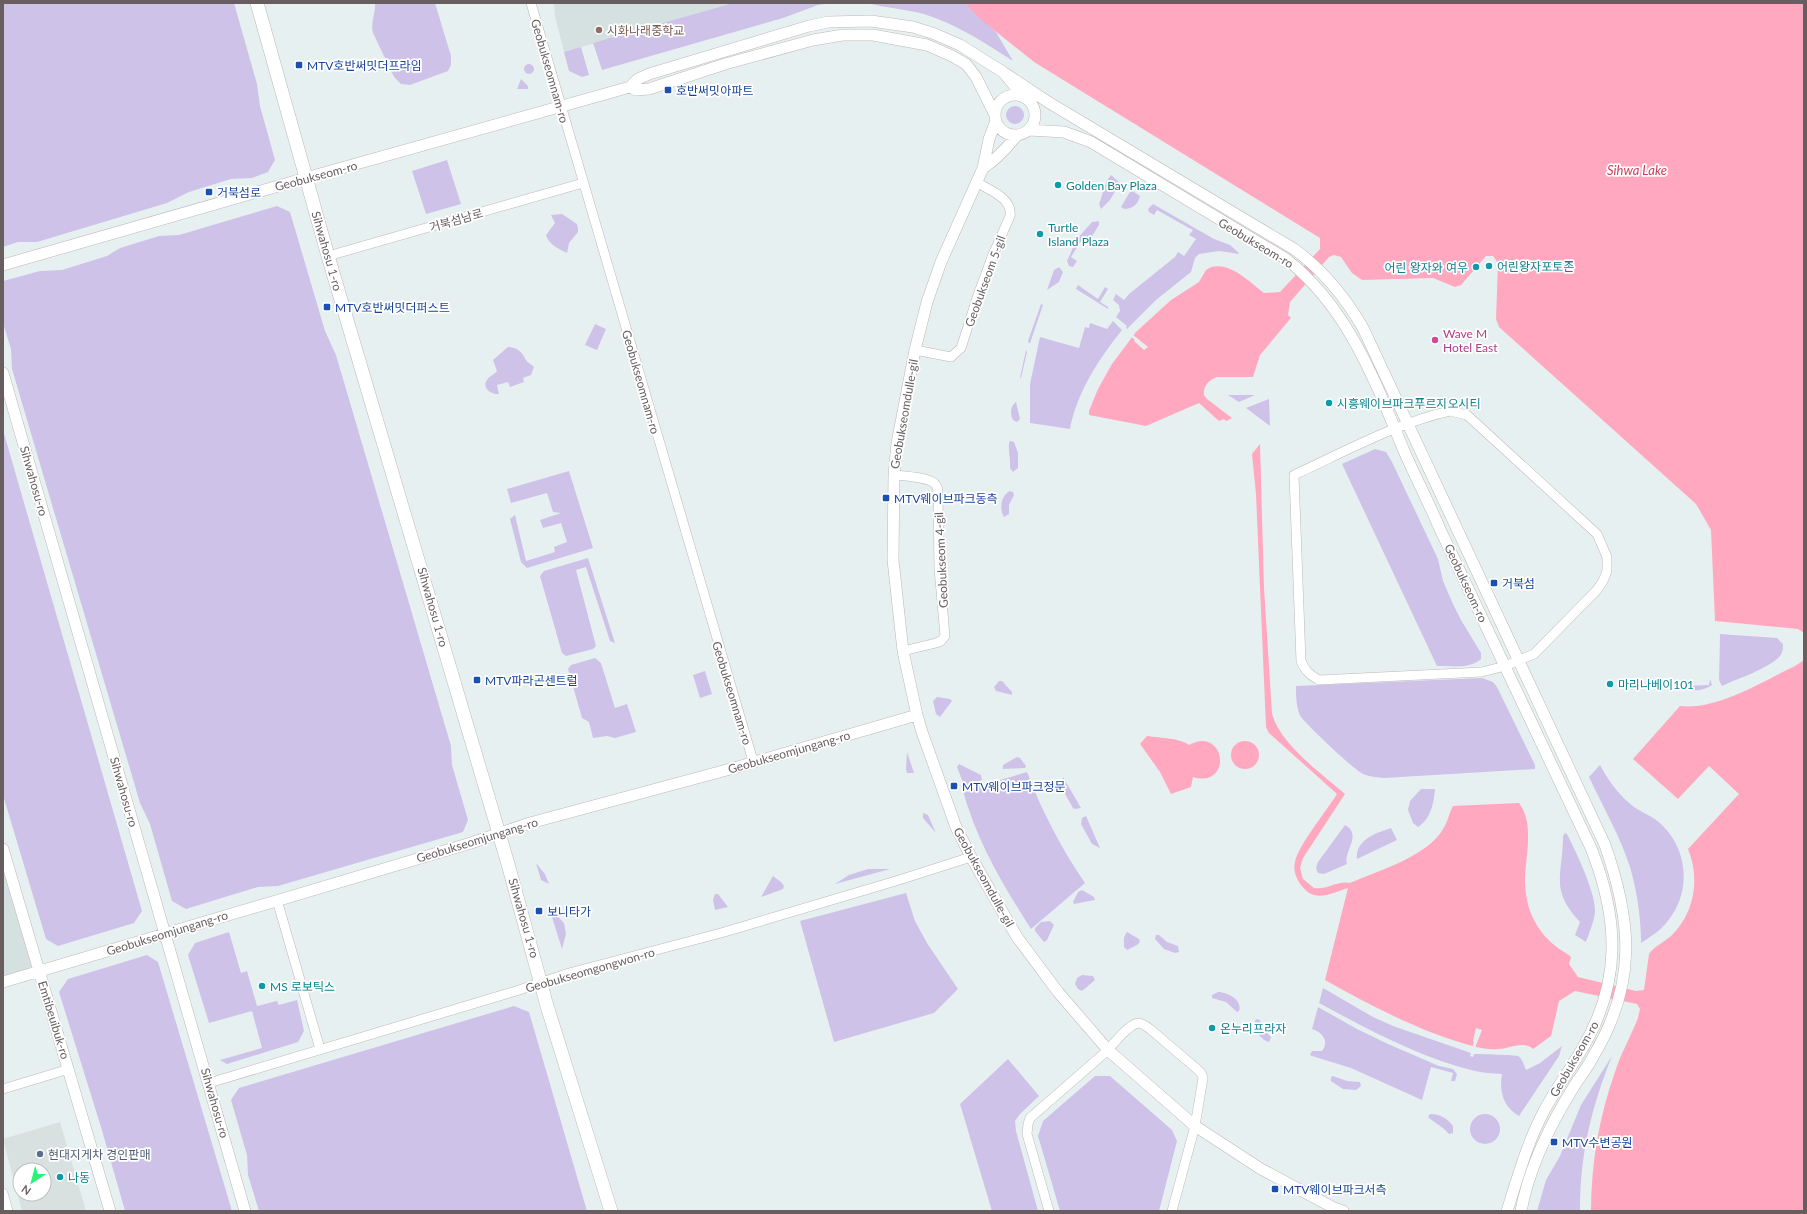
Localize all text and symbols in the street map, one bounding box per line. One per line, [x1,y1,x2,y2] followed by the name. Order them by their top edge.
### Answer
[528,17,572,125] street label: Geobukseomnam-ro
[607,23,684,38] place label: 시화나래중학교
[594,25,604,35] marker: 시화나래중학교
[307,58,422,73] place label: MTV호반써밋더프라임
[294,60,304,70] marker: MTV호반써밋더프라임
[676,83,753,98] place label: 호반써밋아파트
[663,85,673,95] marker: 호반써밋아파트
[273,158,359,194] street label: Geobukseom-ro
[1607,162,1667,178] water label: Sihwa Lake
[1066,178,1157,193] place label: Golden Bay Plaza
[1053,180,1063,190] marker: Golden Bay Plaza
[217,185,261,200] place label: 거북섬로
[204,187,214,197] marker: 거북섬로
[427,205,485,235] street label: 거북섬남로
[308,209,346,293] street label: Sihwahosu 1-ro
[1216,215,1296,271] street label: Geobukseom-ro
[1048,220,1109,249] place label: Turtle Island Plaza
[1035,229,1045,239] marker: Turtle Island Plaza
[962,233,1008,329] street label: Geobukseom 5-gil
[1497,259,1574,274] place label: 어린왕자포토존
[1385,260,1468,275] place label: 어린 왕자와 여우
[1484,261,1494,271] marker: 어린왕자포토존
[1471,262,1481,272] marker: 어린 왕자와 여우
[335,300,450,315] place label: MTV호반써밋더퍼스트
[322,302,332,312] marker: MTV호반써밋더퍼스트
[1443,326,1498,355] place label: Wave M Hotel East
[619,328,663,436] street label: Geobukseomnam-ro
[1430,335,1440,345] marker: Wave M Hotel East
[887,358,921,470] street label: Geobukseomdulle-gil
[1337,396,1481,411] place label: 시흥웨이브파크푸르지오시티
[1324,398,1334,408] marker: 시흥웨이브파크푸르지오시티
[17,444,51,518] street label: Sihwahosu-ro
[894,491,998,506] place label: MTV웨이브파크동측
[881,493,891,503] marker: MTV웨이브파크동측
[931,512,951,608] street label: Geobukseom 4-gil
[1441,541,1491,625] street label: Geobukseom-ro
[414,565,452,649] street label: Sihwahosu 1-ro
[1502,576,1535,591] place label: 거북섬
[1489,578,1499,588] marker: 거북섬
[709,639,755,747] street label: Geobukseomnam-ro
[485,673,578,688] place label: MTV파라곤센트럴
[472,675,482,685] marker: MTV파라곤센트럴
[1618,677,1694,692] place label: 마리나베이101
[1605,679,1615,689] marker: 마리나베이101
[726,727,852,777] street label: Geobukseomjungang-ro
[107,755,141,829] street label: Sihwahosu-ro
[962,779,1066,794] place label: MTV웨이브파크정문
[949,781,959,791] marker: MTV웨이브파크정문
[414,814,540,866] street label: Geobukseomjungang-ro
[950,825,1018,929] street label: Geobukseomdulle-gil
[505,876,543,960] street label: Sihwahosu 1-ro
[547,904,591,919] place label: 보니타가
[534,906,544,916] marker: 보니타가
[104,907,230,959] street label: Geobukseomjungang-ro
[524,944,656,996] street label: Geobukseomgongwon-ro
[35,979,73,1061] street label: Emtibeuibuk-ro
[270,979,335,994] place label: MS 로보틱스
[257,981,267,991] marker: MS 로보틱스
[1546,1018,1602,1100] street label: Geobukseom-ro
[1220,1021,1286,1036] place label: 온누리프라자
[1207,1023,1217,1033] marker: 온누리프라자
[198,1066,232,1140] street label: Sihwahosu-ro
[1562,1135,1633,1150] place label: MTV수변공원
[1549,1137,1559,1147] marker: MTV수변공원
[48,1147,150,1162] place label: 현대지게차 경인판매
[35,1149,45,1159] marker: 현대지게차 경인판매
[12,1162,52,1202] north arrow
[68,1170,90,1185] place label: 나동
[55,1172,65,1182] marker: 나동
[1283,1182,1387,1197] place label: MTV웨이브파크서측
[19,1183,33,1198] text: N
[1270,1184,1280,1194] marker: MTV웨이브파크서측

